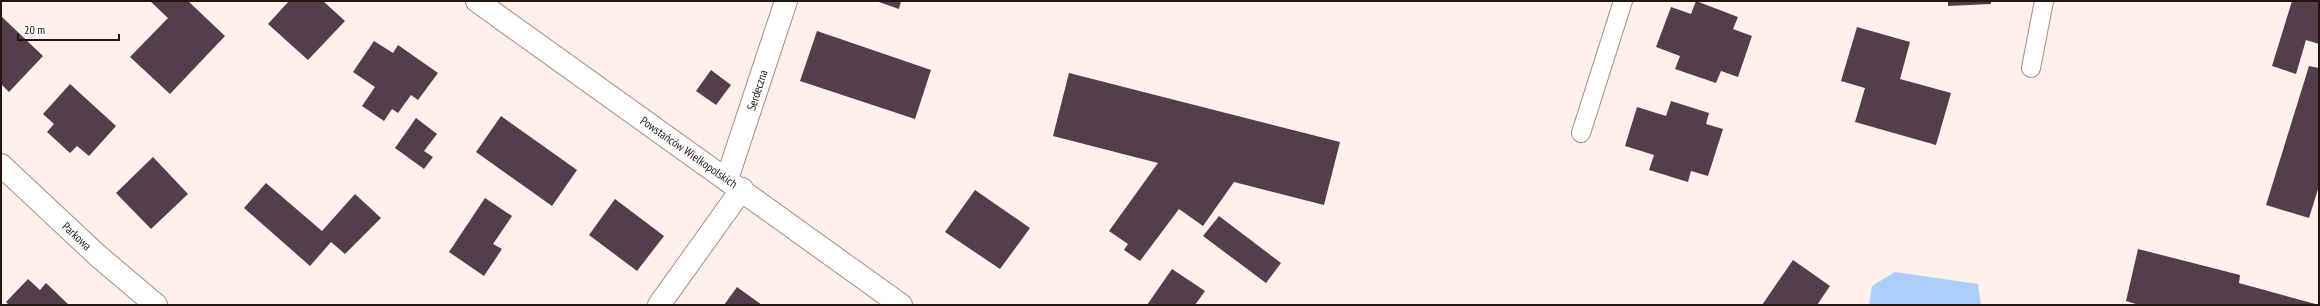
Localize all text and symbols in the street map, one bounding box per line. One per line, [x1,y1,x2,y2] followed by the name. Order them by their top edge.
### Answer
[18,16,119,42] scale bar
[24,22,45,37] text: 20 m
[743,68,771,112] street label: Serdeczna
[638,113,740,191] street label: Powstańców Wielkopolskich
[59,219,95,253] street label: Parkowa

